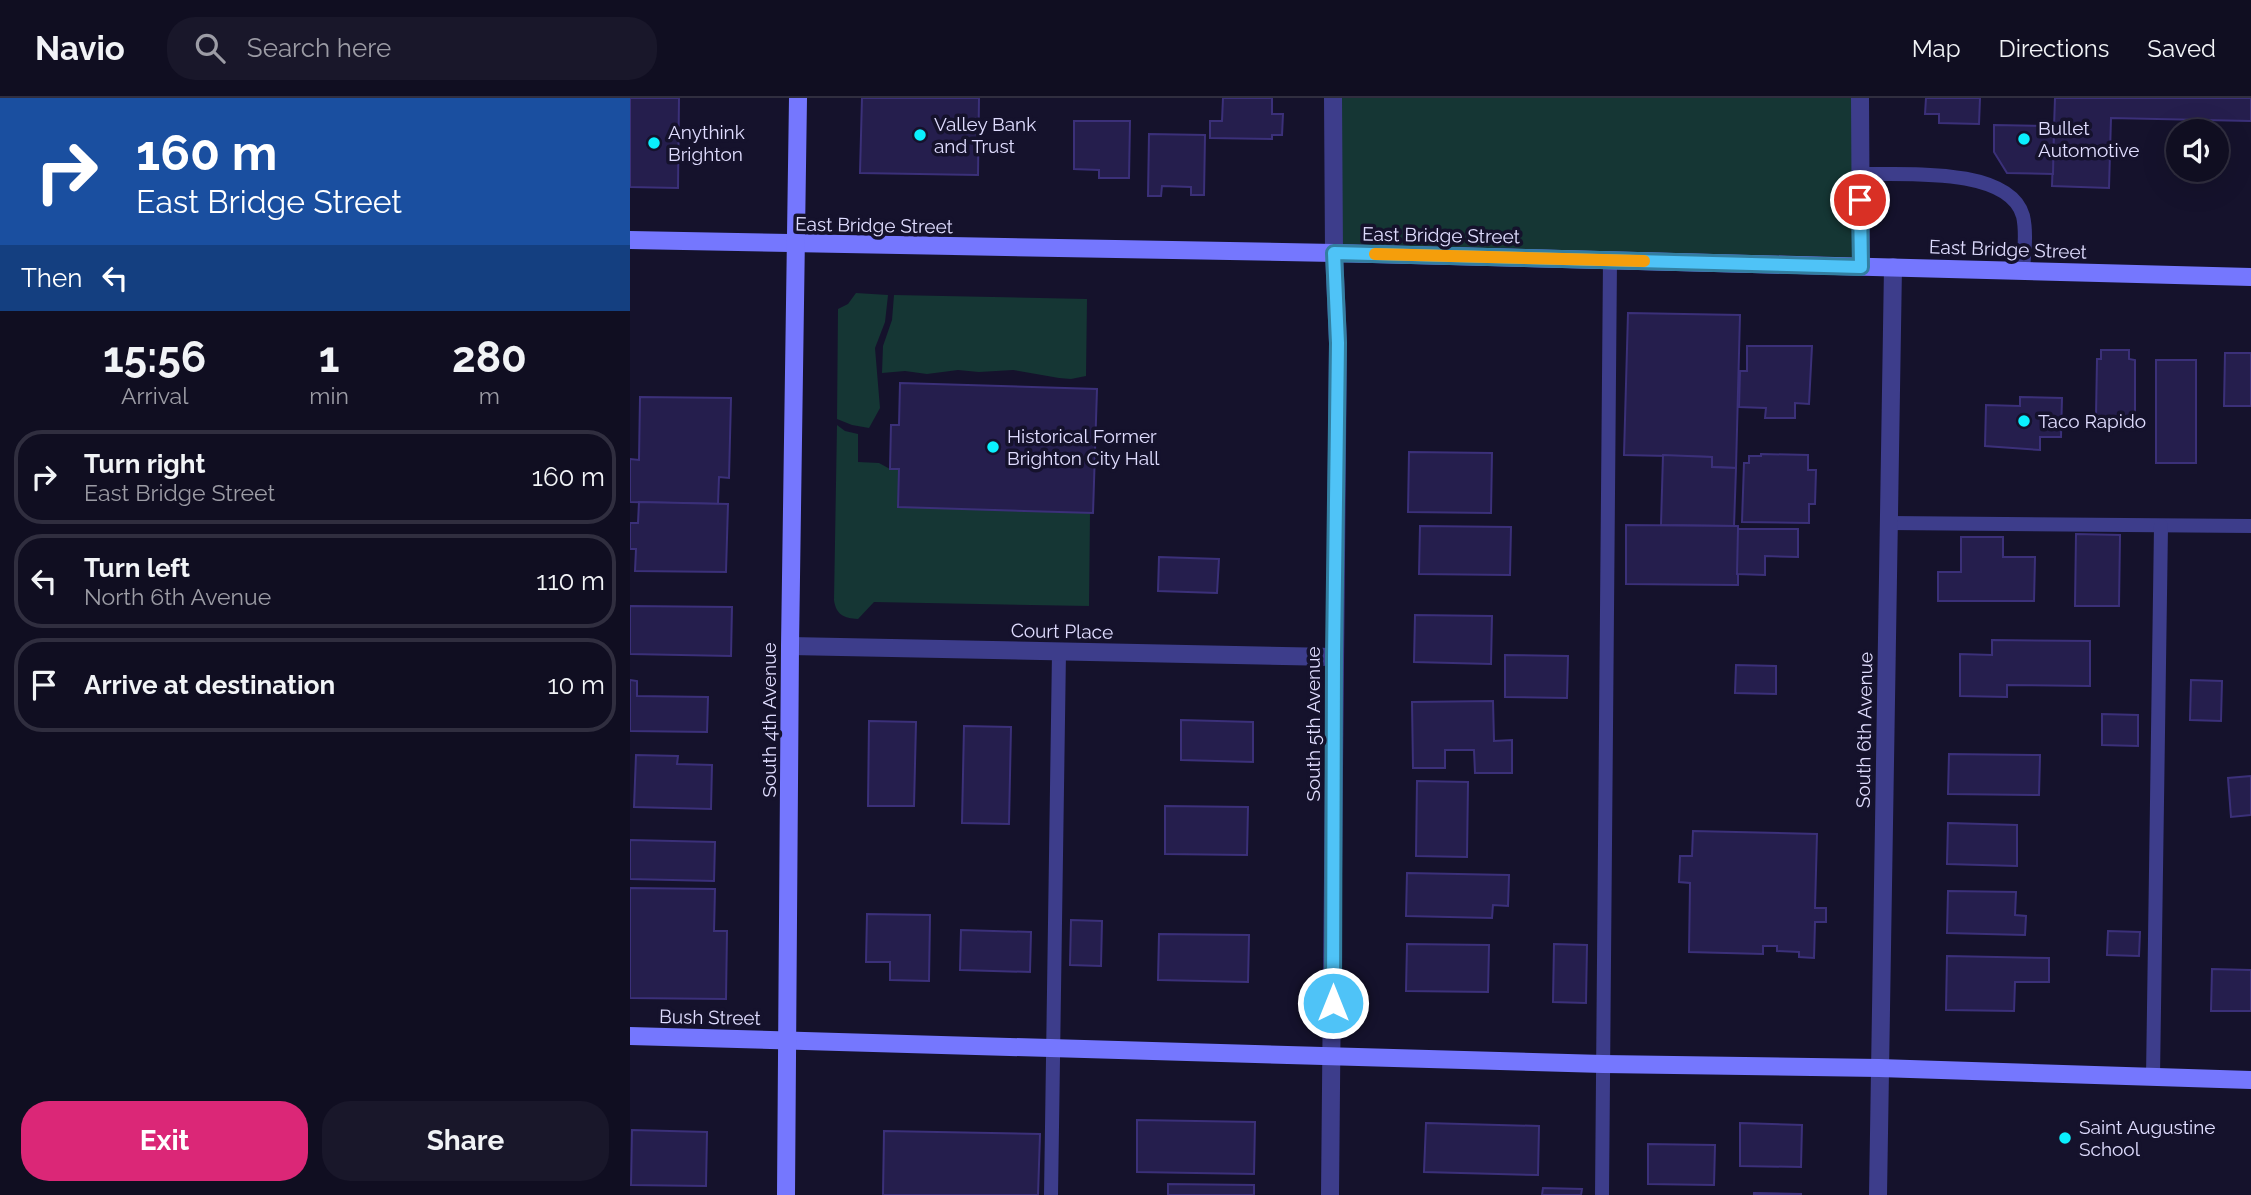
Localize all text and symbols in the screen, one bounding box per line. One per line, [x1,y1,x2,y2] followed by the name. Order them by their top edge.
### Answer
[167,17,657,80] search box
[35,29,125,68] text: Navio
[191,29,229,67] icon: search
[247,33,391,63] text: Search here
[1912,34,1961,63] text: Map
[1999,34,2109,63] text: Directions
[2147,34,2216,63] text: Saved
[934,113,1036,157] place label: Valley Bank and Trust
[2038,117,2139,161] place label: Bullet Automotive
[2166,119,2229,182] map controls
[2166,119,2229,182] button: sound
[668,121,745,165] place label: Anythink Brighton
[136,124,277,181] text: 160 m
[21,126,112,217] icon: right
[912,127,928,143] marker: Valley Bank and Trust
[2016,131,2032,147] marker: Bullet Automotive
[646,135,662,151] marker: Anythink Brighton
[1830,170,1890,230] pin
[1841,181,1879,219] icon: arrive
[136,183,402,220] text: East Bridge Street
[795,213,954,237] street label: East Bridge Street
[1362,223,1521,247] street label: East Bridge Street
[1929,235,2088,263] street label: East Bridge Street
[96,259,134,297] icon: left
[21,263,82,293] text: Then
[103,333,206,382] text: 15:56
[319,333,340,382] text: 1
[452,333,527,382] text: 280
[121,382,188,409] text: Arrival
[309,382,349,409] text: min
[479,382,500,409] text: m
[2038,410,2146,432] place label: Taco Rapido
[2016,413,2032,429] marker: Taco Rapido
[1007,425,1160,469] place label: Historical Former Brighton City Hall
[985,439,1001,455] marker: Historical Former Brighton City Hall
[84,449,205,479] text: Turn right
[25,458,63,496] icon: right
[532,462,605,492] text: 160 m
[84,479,275,506] text: East Bridge Street
[84,553,190,583] text: Turn left
[25,562,63,600] icon: left
[536,566,605,596] text: 110 m
[84,583,271,610] text: North 6th Avenue
[1011,619,1113,643] street label: Court Place
[758,642,780,798] street label: South 4th Avenue
[1302,646,1324,802] street label: South 5th Avenue
[1852,652,1876,808] street label: South 6th Avenue
[25,666,63,704] icon: arrive
[84,670,335,700] text: Arrive at destination
[547,670,605,700] text: 10 m
[1296,966,1370,1040] position arrow
[659,1005,762,1029] street label: Bush Street
[21,1101,308,1181] button: Exit
[322,1101,609,1181] button: Share
[2079,1116,2216,1160] place label: Saint Augustine School
[2057,1130,2073,1146] marker: Saint Augustine School

